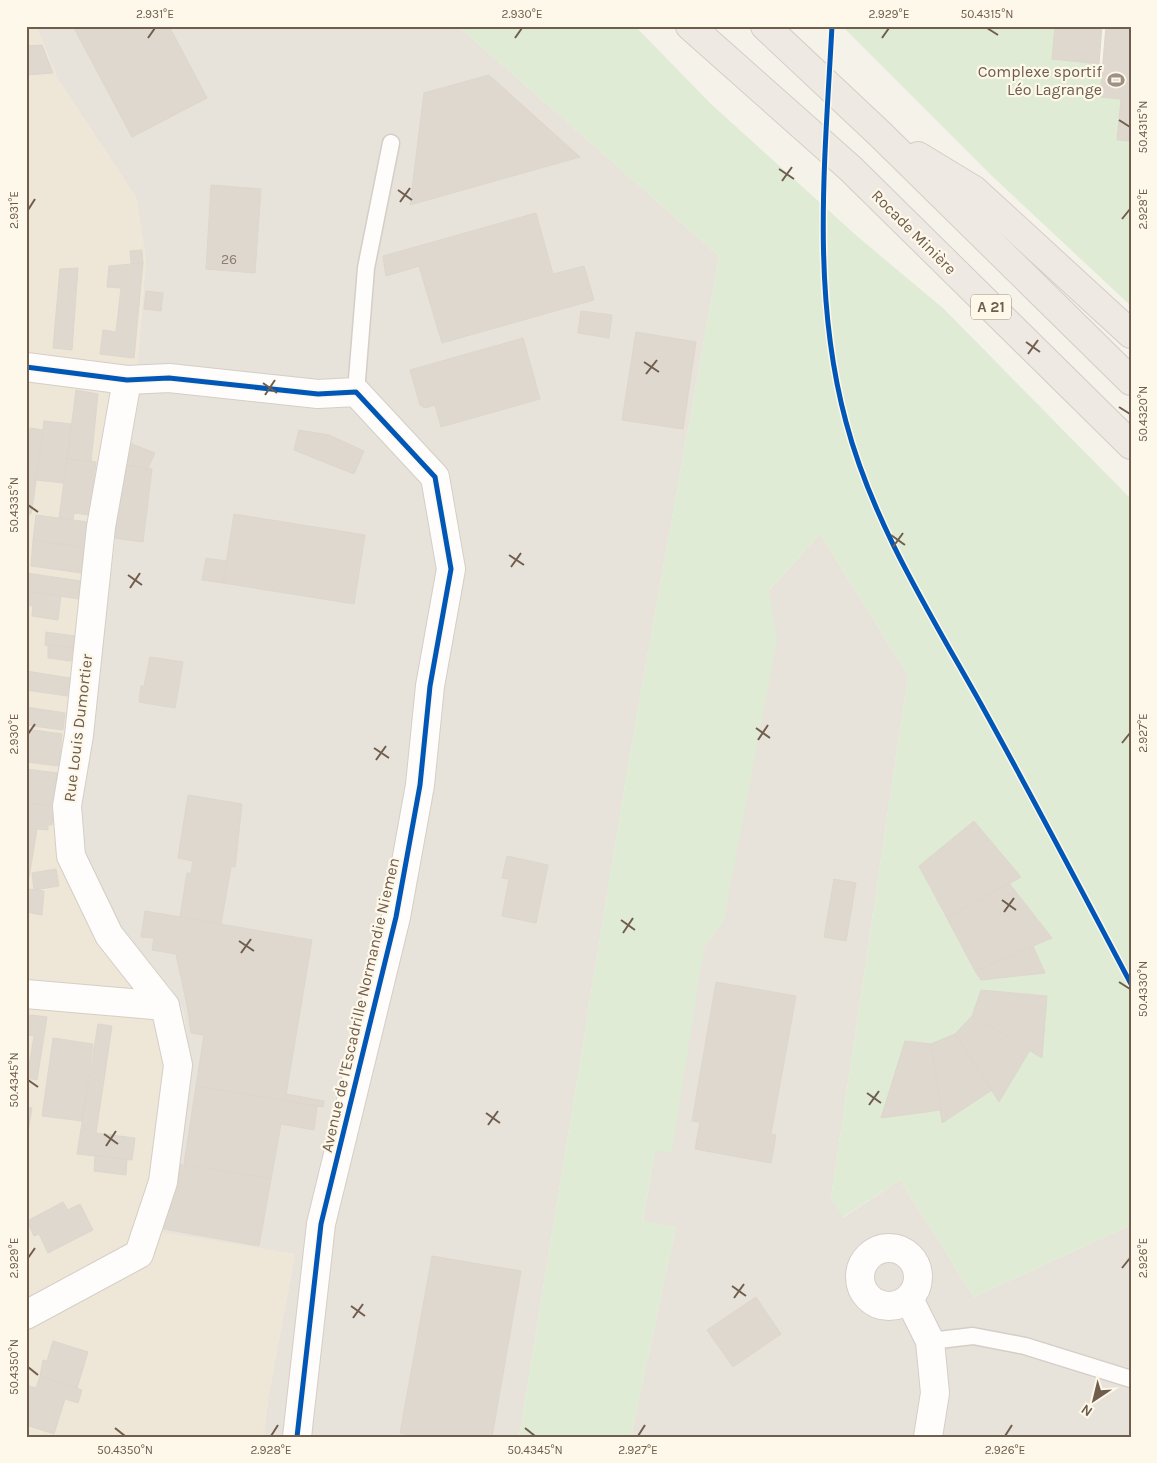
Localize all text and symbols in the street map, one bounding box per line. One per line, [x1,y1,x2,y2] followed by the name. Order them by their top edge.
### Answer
[136,7,174,21] text: 2.931°E
[501,7,543,21] text: 2.930°E
[869,7,909,21] text: 2.929°E
[961,7,1013,21] text: 50.4315°N
[978,62,1103,99] place label: Complexe sportif Léo Lagrange
[1106,70,1126,90] sports icon: Complexe sportif Léo Lagrange
[1136,101,1150,153] text: 50.4315°N
[868,186,960,278] street label: Rocade Minière
[1136,188,1150,230] text: 2.928°E
[7,191,21,229] text: 2.931°E
[221,251,237,268] house number: 26
[971,294,1011,320] road number: A 21
[1136,386,1150,442] text: 50.4320°N
[7,477,21,533] text: 50.4335°N
[59,653,97,803] street label: Rue Louis Dumortier
[7,713,21,755] text: 2.930°E
[1136,713,1150,753] text: 2.927°E
[317,856,403,1154] street label: Avenue de l'Escadrille Normandie Niemen
[1136,961,1150,1017] text: 50.4330°N
[7,1052,21,1108] text: 50.4345°N
[7,1238,21,1278] text: 2.929°E
[1136,1238,1150,1278] text: 2.926°E
[7,1339,21,1395] text: 50.4350°N
[1070,1376,1120,1426] north arrow
[1078,1400,1096,1420] text: N
[97,1443,153,1457] text: 50.4350°N
[250,1443,292,1457] text: 2.928°E
[507,1443,563,1457] text: 50.4345°N
[618,1443,658,1457] text: 2.927°E
[985,1443,1025,1457] text: 2.926°E

